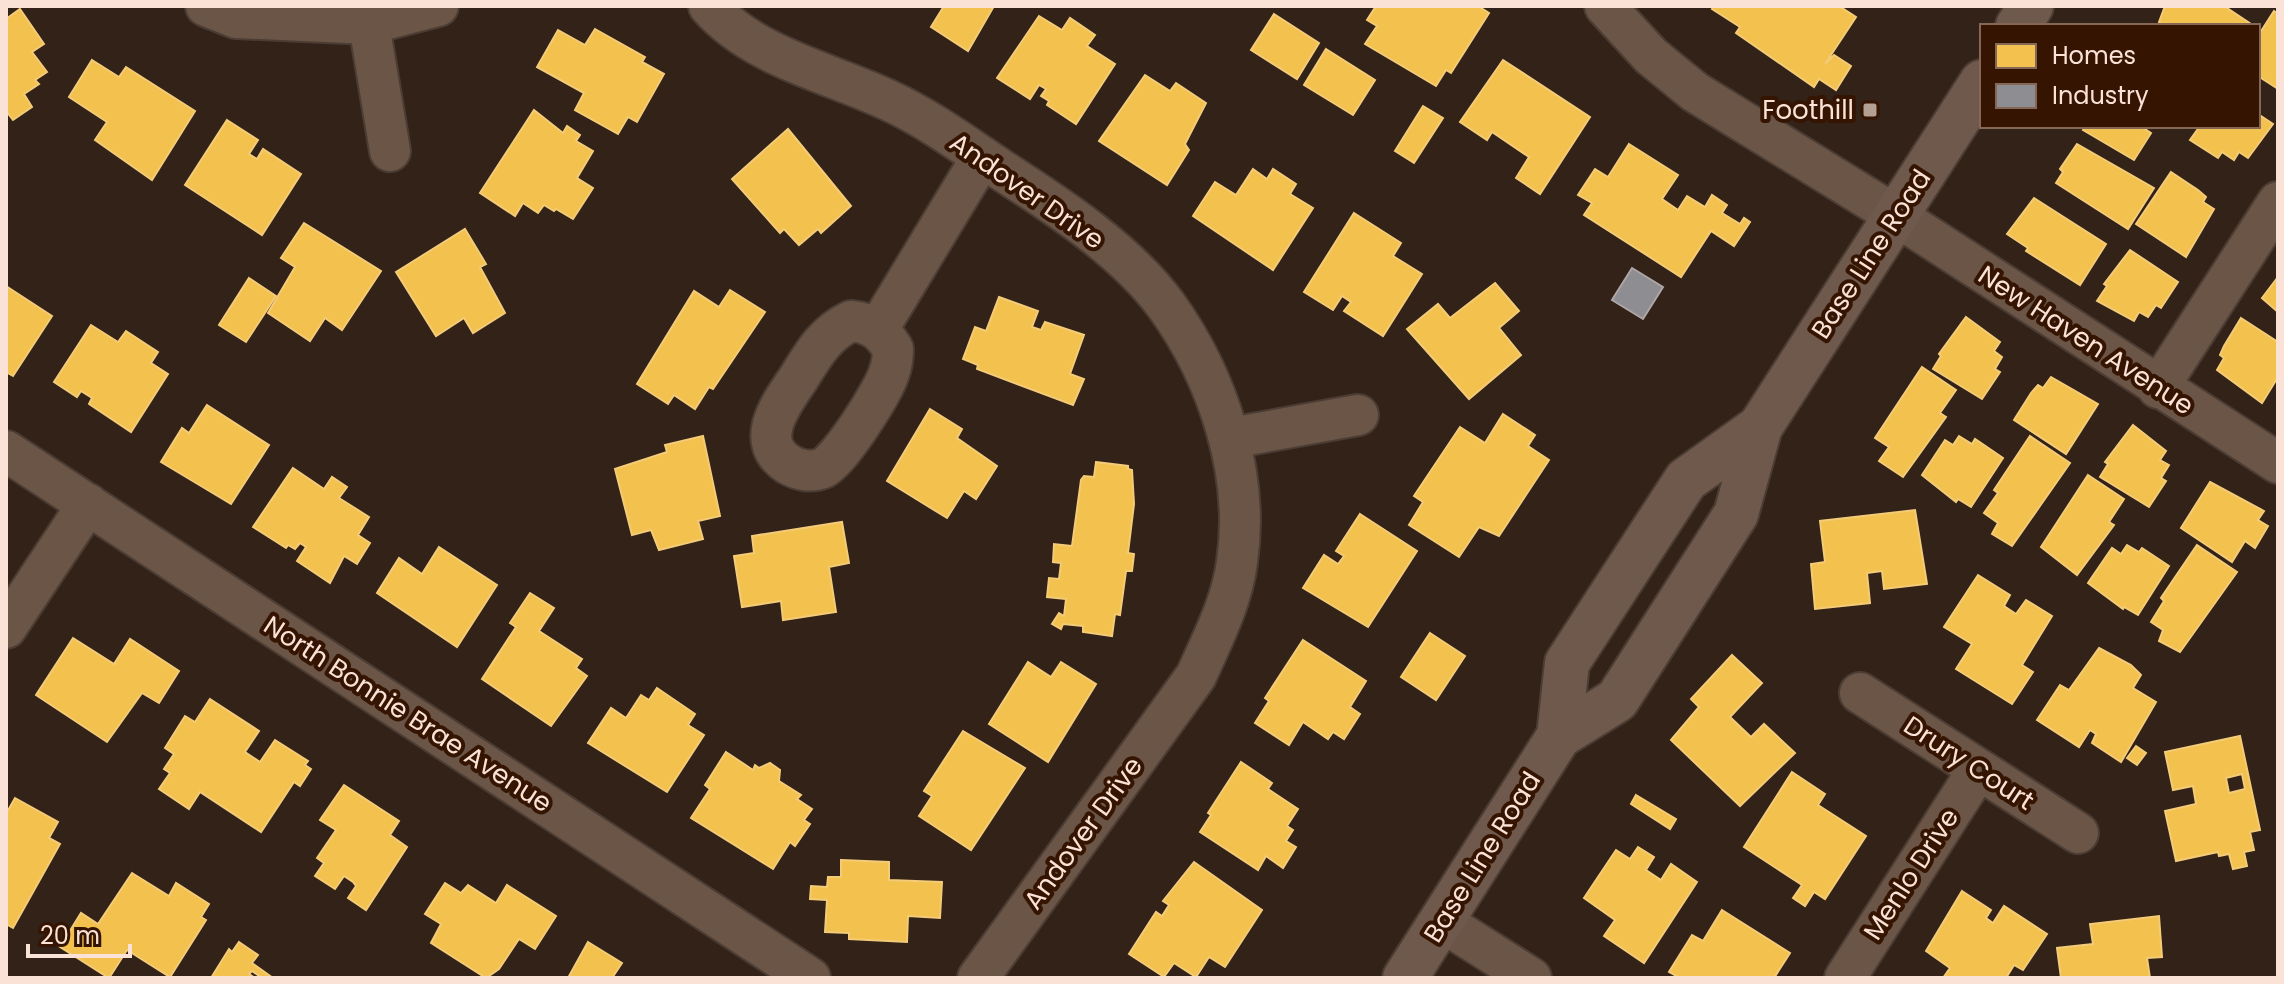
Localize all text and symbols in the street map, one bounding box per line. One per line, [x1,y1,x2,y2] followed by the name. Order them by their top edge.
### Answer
[1980,24,2260,128] legend
[2052,39,2136,72] text: Homes
[2052,79,2149,112] text: Industry
[1762,92,1854,128] place label: Foothill
[1861,101,1879,119] marker: Foothill
[943,124,1111,258] street label: Andover Drive
[1803,162,1939,346] street label: Base Line Road
[1971,257,2201,423] street label: New Haven Avenue
[257,607,559,821] street label: North Bonnie Brae Avenue
[1897,707,2041,819] street label: Drury Court
[1015,749,1151,917] street label: Andover Drive
[1415,765,1549,949] street label: Base Line Road
[1855,801,1967,947] street label: Menlo Drive
[28,908,130,958] scale bar
[40,919,100,952] text: 20 m

